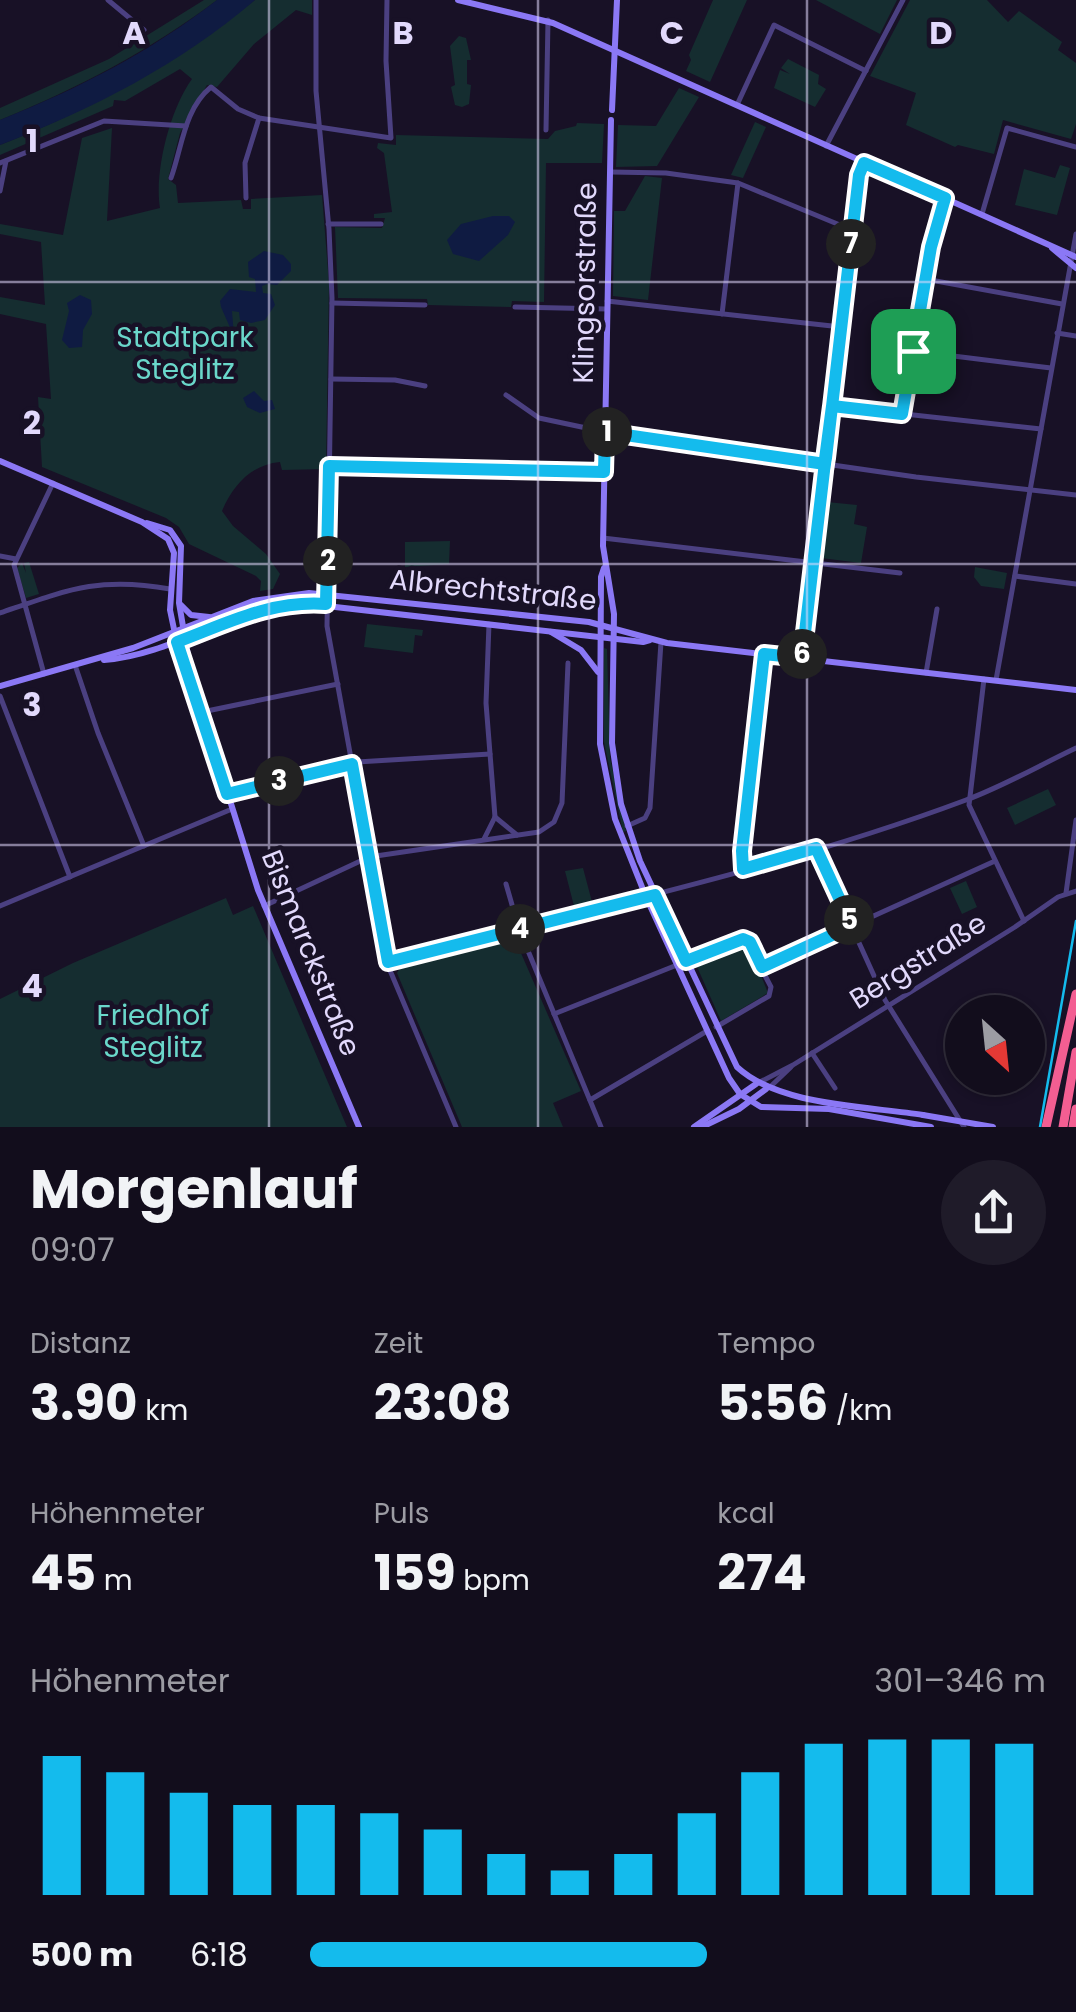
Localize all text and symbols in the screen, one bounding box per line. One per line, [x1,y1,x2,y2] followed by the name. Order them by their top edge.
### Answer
[122,10,146,55] text: A
[392,10,414,55] text: B
[660,10,684,55] text: C
[929,10,953,55] text: D
[26,118,38,163] text: 1
[564,182,606,384] street label: Klingsorstraße
[826,219,876,269] pin: 7
[844,224,858,263] text: 7
[871,309,956,394] pin
[116,318,254,389] park label: Stadtpark Steglitz
[886,324,941,379] icon: arrive
[23,400,41,445] text: 2
[582,407,632,457] pin: 1
[602,412,612,451] text: 1
[303,536,353,586] pin: 2
[320,541,336,580] text: 2
[387,560,599,620] street label: Albrechtstraße
[777,629,827,679] pin: 6
[793,634,811,673] text: 6
[22,682,42,727] text: 3
[254,756,304,806] pin: 3
[271,761,287,800] text: 3
[252,844,370,1062] street label: Bismarckstraße
[824,895,874,945] pin: 5
[840,900,858,939] text: 5
[495,904,545,954] pin: 4
[842,904,994,1018] street label: Bergstraße
[511,909,529,948] text: 4
[21,963,43,1008] text: 4
[945,995,1045,1095] north arrow
[945,995,1045,1095] map controls
[97,996,209,1067] park label: Friedhof Steglitz
[30,1150,358,1227] text: Morgenlauf
[941,1160,1046,1265] button: share
[30,1227,115,1272] text: 09:07
[30,1324,131,1363] text: Distanz
[374,1324,423,1363] text: Zeit
[717,1324,816,1363] text: Tempo
[30,1367,138,1438] text: 3.90
[374,1367,512,1438] text: 23:08
[717,1367,828,1438] text: 5:56
[138,1391,188,1430] text: km
[828,1391,892,1430] text: /km
[30,1494,205,1533] text: Höhenmeter
[374,1494,429,1533] text: Puls
[717,1494,775,1533] text: kcal
[30,1537,96,1608] text: 45
[374,1537,456,1608] text: 159
[717,1537,806,1608] text: 274
[96,1561,133,1600] text: m
[456,1561,530,1600] text: bpm
[30,1658,230,1703] text: Höhenmeter
[874,1658,1046,1703] text: 301–346 m
[30,1932,133,1977] text: 500 m
[190,1932,248,1977] text: 6:18

